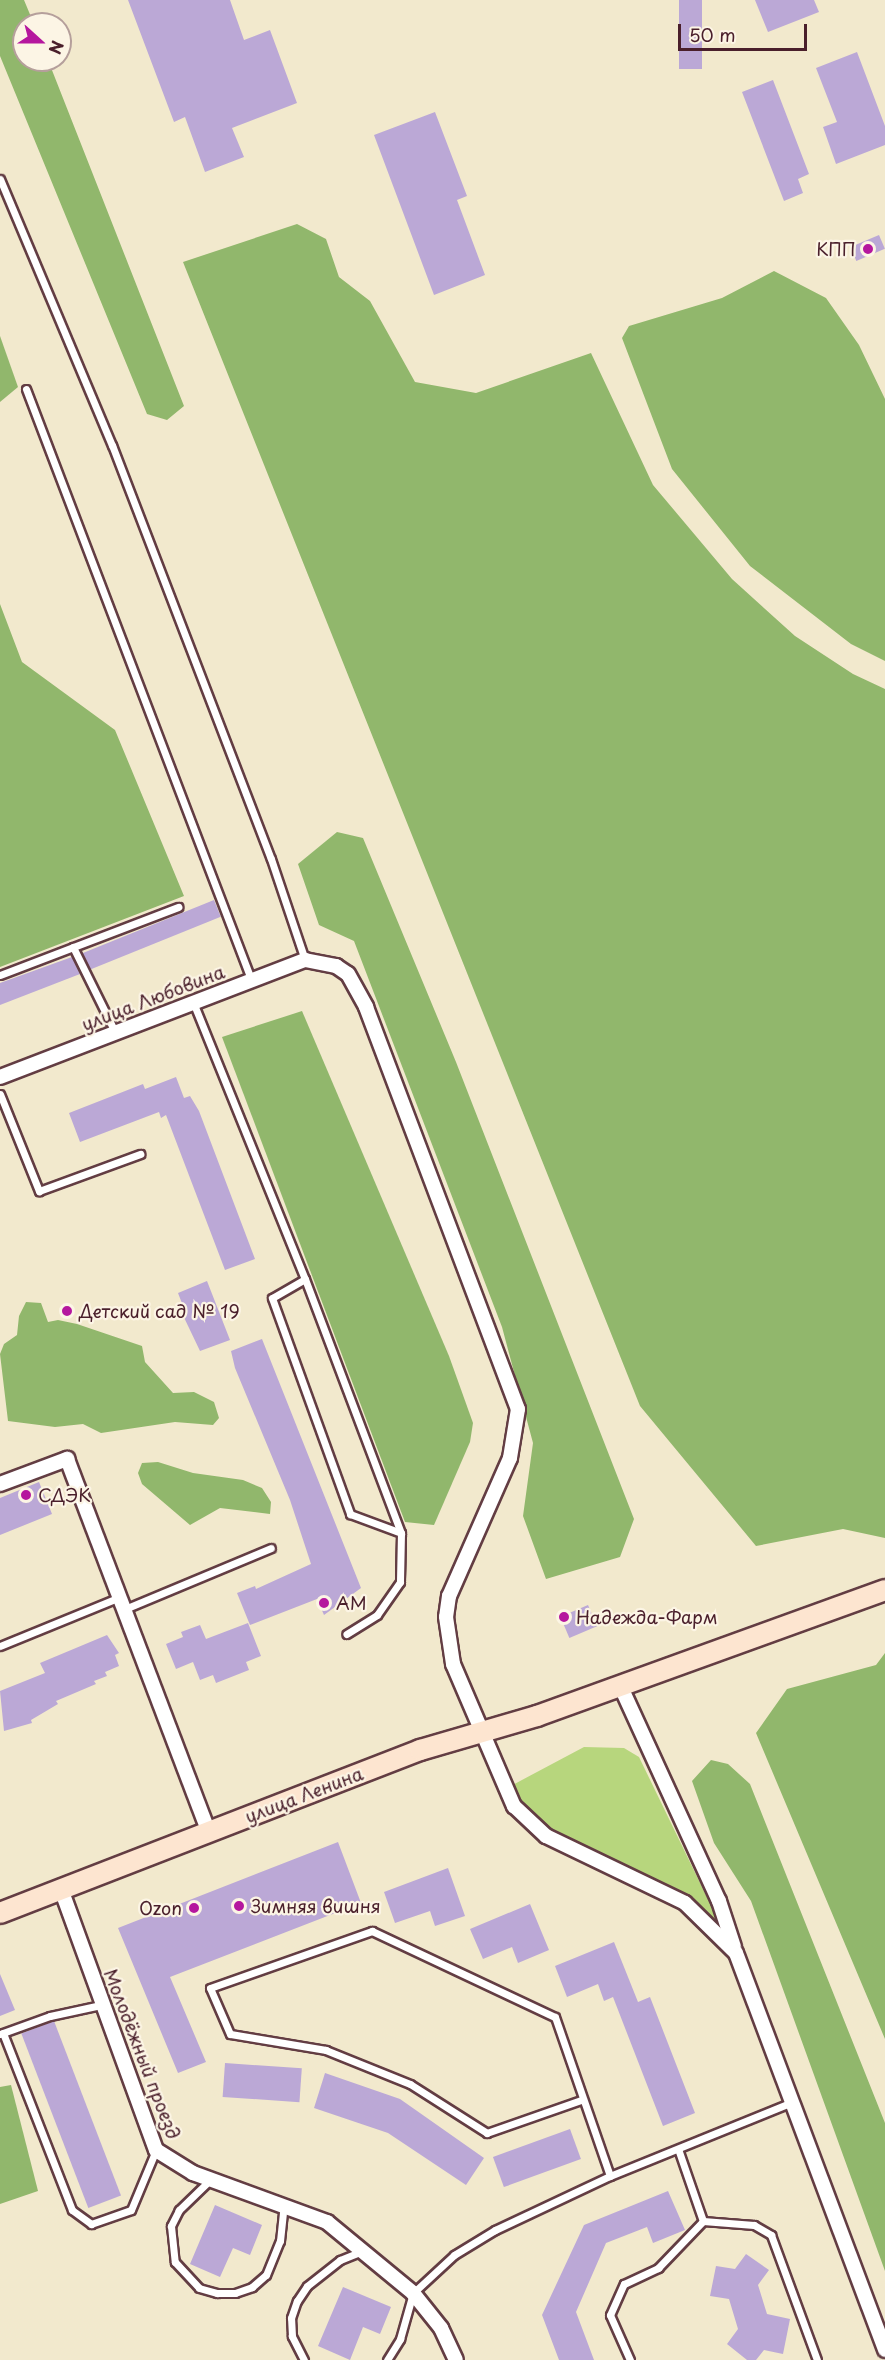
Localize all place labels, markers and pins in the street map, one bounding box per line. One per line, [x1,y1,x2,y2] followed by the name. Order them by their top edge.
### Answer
[816,238,856,260] place label: КПП
[861,242,875,256] marker: КПП
[79,1300,240,1322] place label: Детский сад № 19
[60,1304,74,1318] marker: Детский сад № 19
[38,1484,91,1506] place label: СДЭК
[19,1488,33,1502] marker: СДЭК
[336,1592,367,1614] place label: АМ
[317,1596,331,1610] marker: АМ
[576,1606,718,1628] place label: Надежда-Фарм
[557,1610,571,1624] marker: Надежда-Фарм
[251,1895,382,1917] place label: Зимняя вишня
[139,1897,182,1919] place label: Ozon
[232,1899,246,1913] marker: Зимняя вишня
[187,1901,201,1915] marker: Ozon

